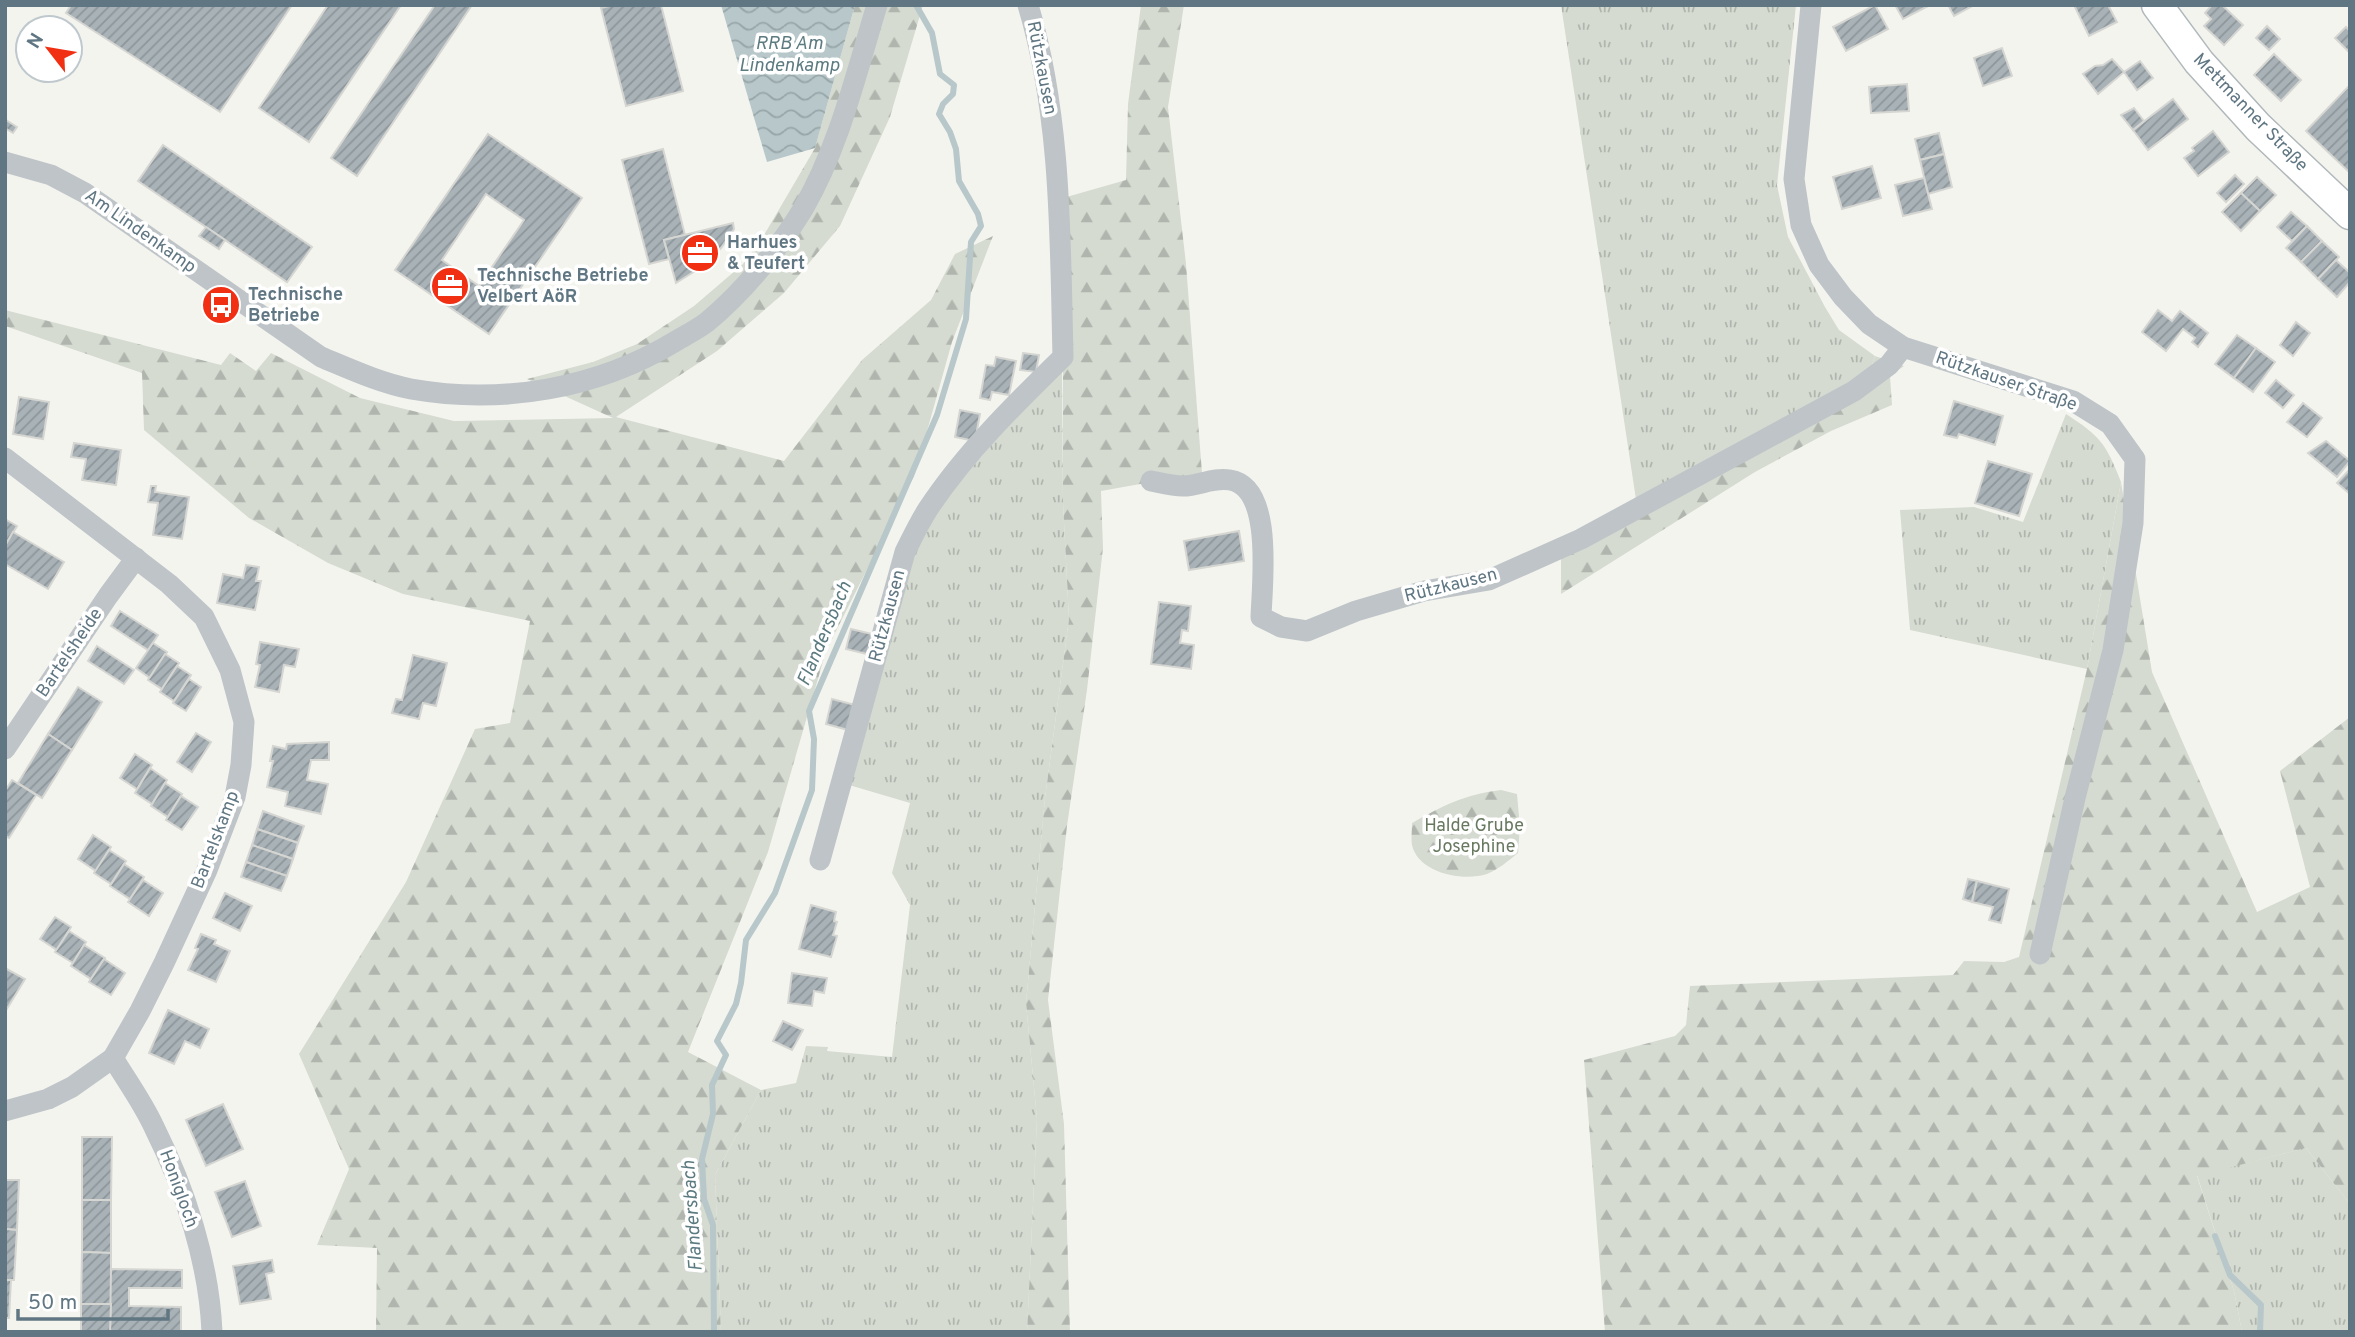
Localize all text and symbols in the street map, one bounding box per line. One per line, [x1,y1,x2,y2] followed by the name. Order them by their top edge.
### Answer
[14,14,84,84] north arrow
[1021,19,1061,117] street label: Rützkausen
[22,29,50,53] text: N
[739,32,840,78] water label: RRB Am Lindenkamp
[2188,49,2312,177] street label: Mettmanner Straße
[80,185,200,279] street label: Am Lindenkamp
[679,232,721,274] office icon: Harhues & Teufert
[727,232,805,276] place label: Harhues & Teufert
[429,265,471,307] office icon: Technische Betriebe Velbert AöR
[477,265,648,309] place label: Technische Betriebe Velbert AöR
[200,284,242,326] bus stop icon: Technische Betriebe
[248,284,343,328] place label: Technische Betriebe
[1932,347,2080,417] street label: Rützkauser Straße
[1402,563,1500,609] street label: Rützkausen
[865,567,911,665] street label: Rützkausen
[792,578,858,690] water label: Flandersbach
[32,604,108,702] street label: Bartelsheide
[187,788,245,892] street label: Bartelskamp
[1424,815,1524,859] park label: Halde Grube Josephine
[153,1147,203,1231] street label: Honigloch
[677,1159,709,1272] water label: Flandersbach
[18,1278,168,1322] scale bar
[28,1290,77,1317] text: 50 m

